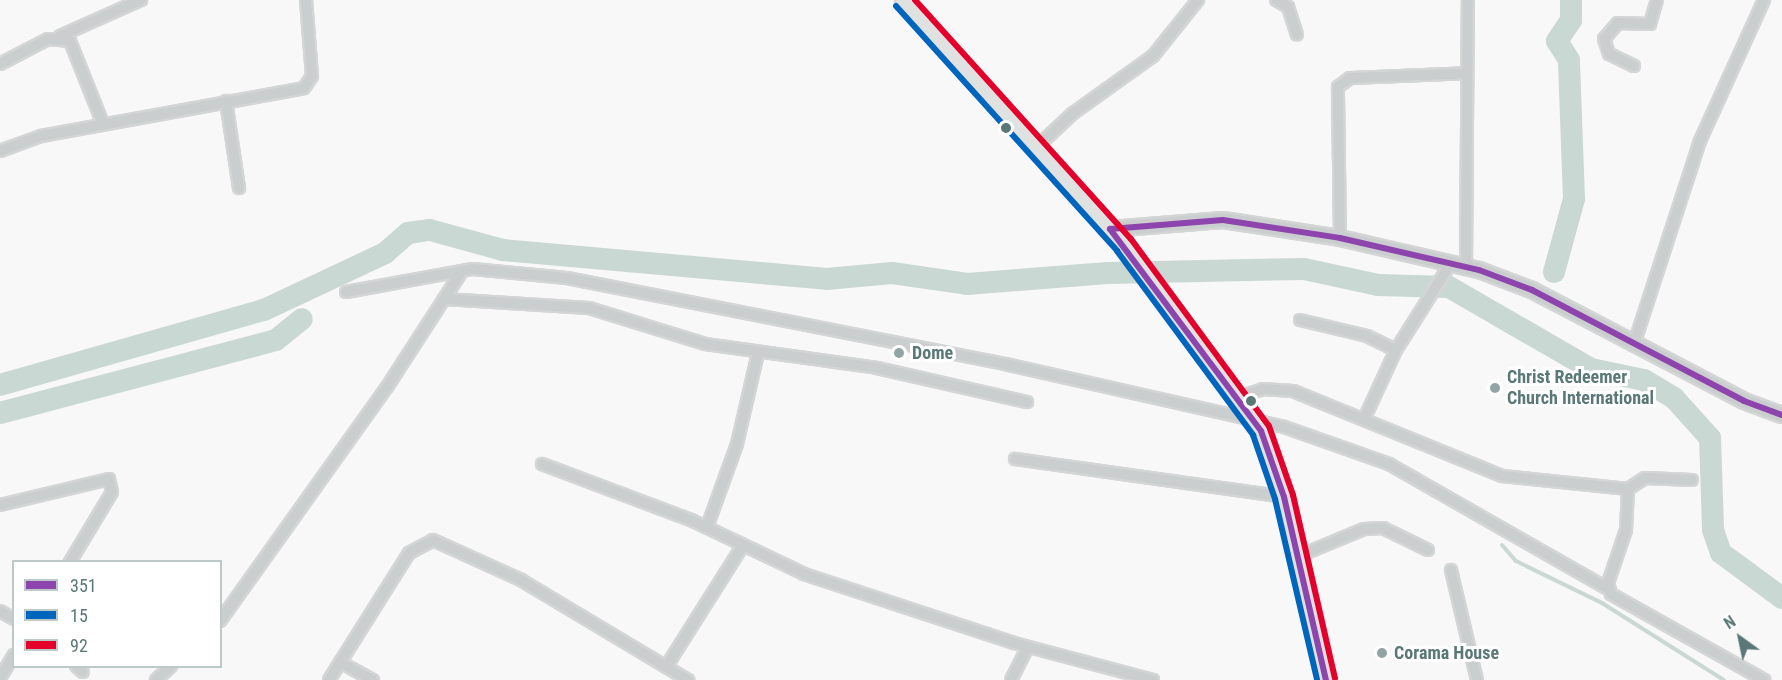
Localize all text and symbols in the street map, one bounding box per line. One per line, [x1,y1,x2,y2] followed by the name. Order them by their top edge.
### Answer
[1000,122,1012,134] unlabelled marker
[912,342,953,364] place label: Dome
[890,344,908,362] marker: Dome
[1507,367,1654,410] place label: Christ Redeemer Church International
[1488,381,1502,395] marker: Christ Redeemer Church International
[1245,395,1257,407] unlabelled marker
[12,560,222,668] legend
[70,575,97,596] text: 351
[70,605,88,626] text: 15
[1710,608,1770,668] north arrow
[1721,612,1739,633] text: N
[70,635,88,656] text: 92
[1394,642,1499,664] place label: Corama House
[1375,646,1389,660] marker: Corama House

